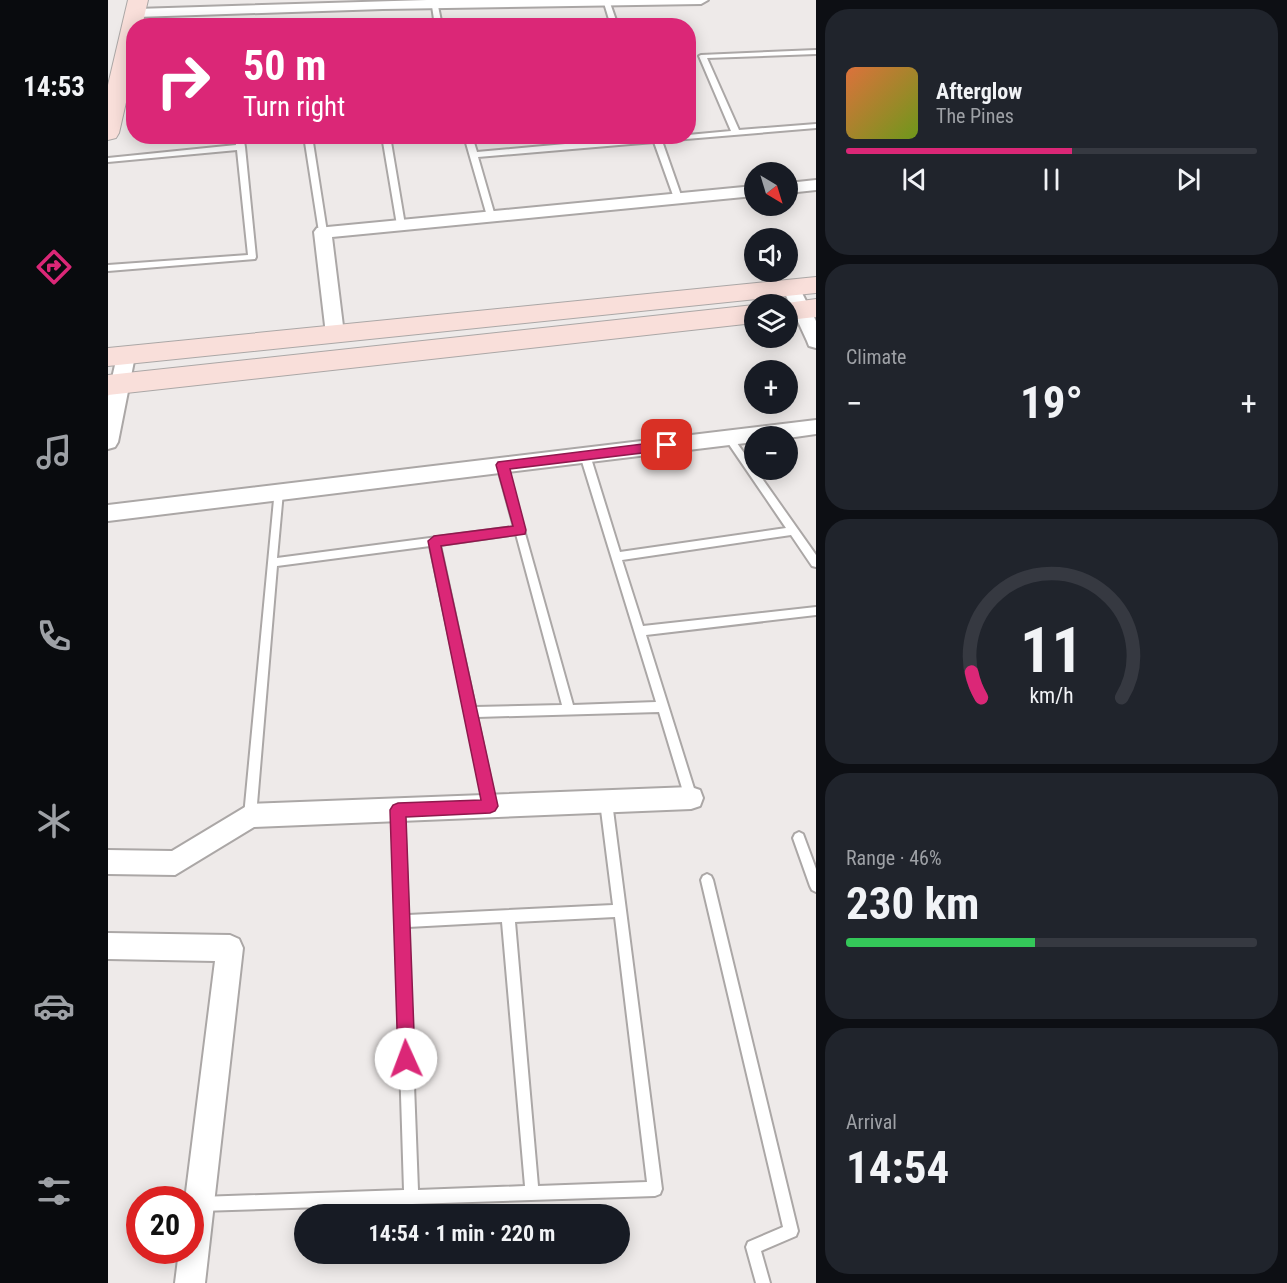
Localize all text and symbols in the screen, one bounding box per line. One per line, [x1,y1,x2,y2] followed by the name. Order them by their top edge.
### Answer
[243,41,326,90] text: 50 m
[144,42,222,120] icon: right
[23,71,85,103] text: 14:53
[936,79,1022,104] text: Afterglow
[243,91,345,123] text: Turn right
[936,104,1014,128] text: The Pines
[744,162,798,216] north arrow
[744,162,798,480] map controls
[898,163,931,196] icon: previous
[1035,163,1068,196] icon: pause
[1172,163,1205,196] icon: next
[744,228,798,282] button: sound
[33,246,75,288] icon: directions
[744,294,798,348] button: layers
[846,345,906,369] text: Climate
[744,360,798,414] button: +
[1020,376,1083,429] text: 19°
[846,384,863,423] text: −
[1241,384,1257,423] text: +
[641,419,692,470] pin
[744,426,798,480] button: −
[650,428,683,461] icon: arrive
[33,431,75,473] icon: music
[33,615,75,657] icon: phone
[1020,615,1083,688] text: 11
[1029,684,1074,709] text: km/h
[33,800,75,842] icon: climate
[846,846,942,870] text: Range · 46%
[846,877,979,930] text: 230 km
[33,985,75,1027] icon: car
[374,1027,438,1091] position arrow
[846,1110,897,1134] text: Arrival
[846,1141,949,1194] text: 14:54
[33,1170,75,1212] icon: filters
[126,1186,204,1264] speed limit sign: 20
[369,1221,555,1246] text: 14:54 · 1 min · 220 m

